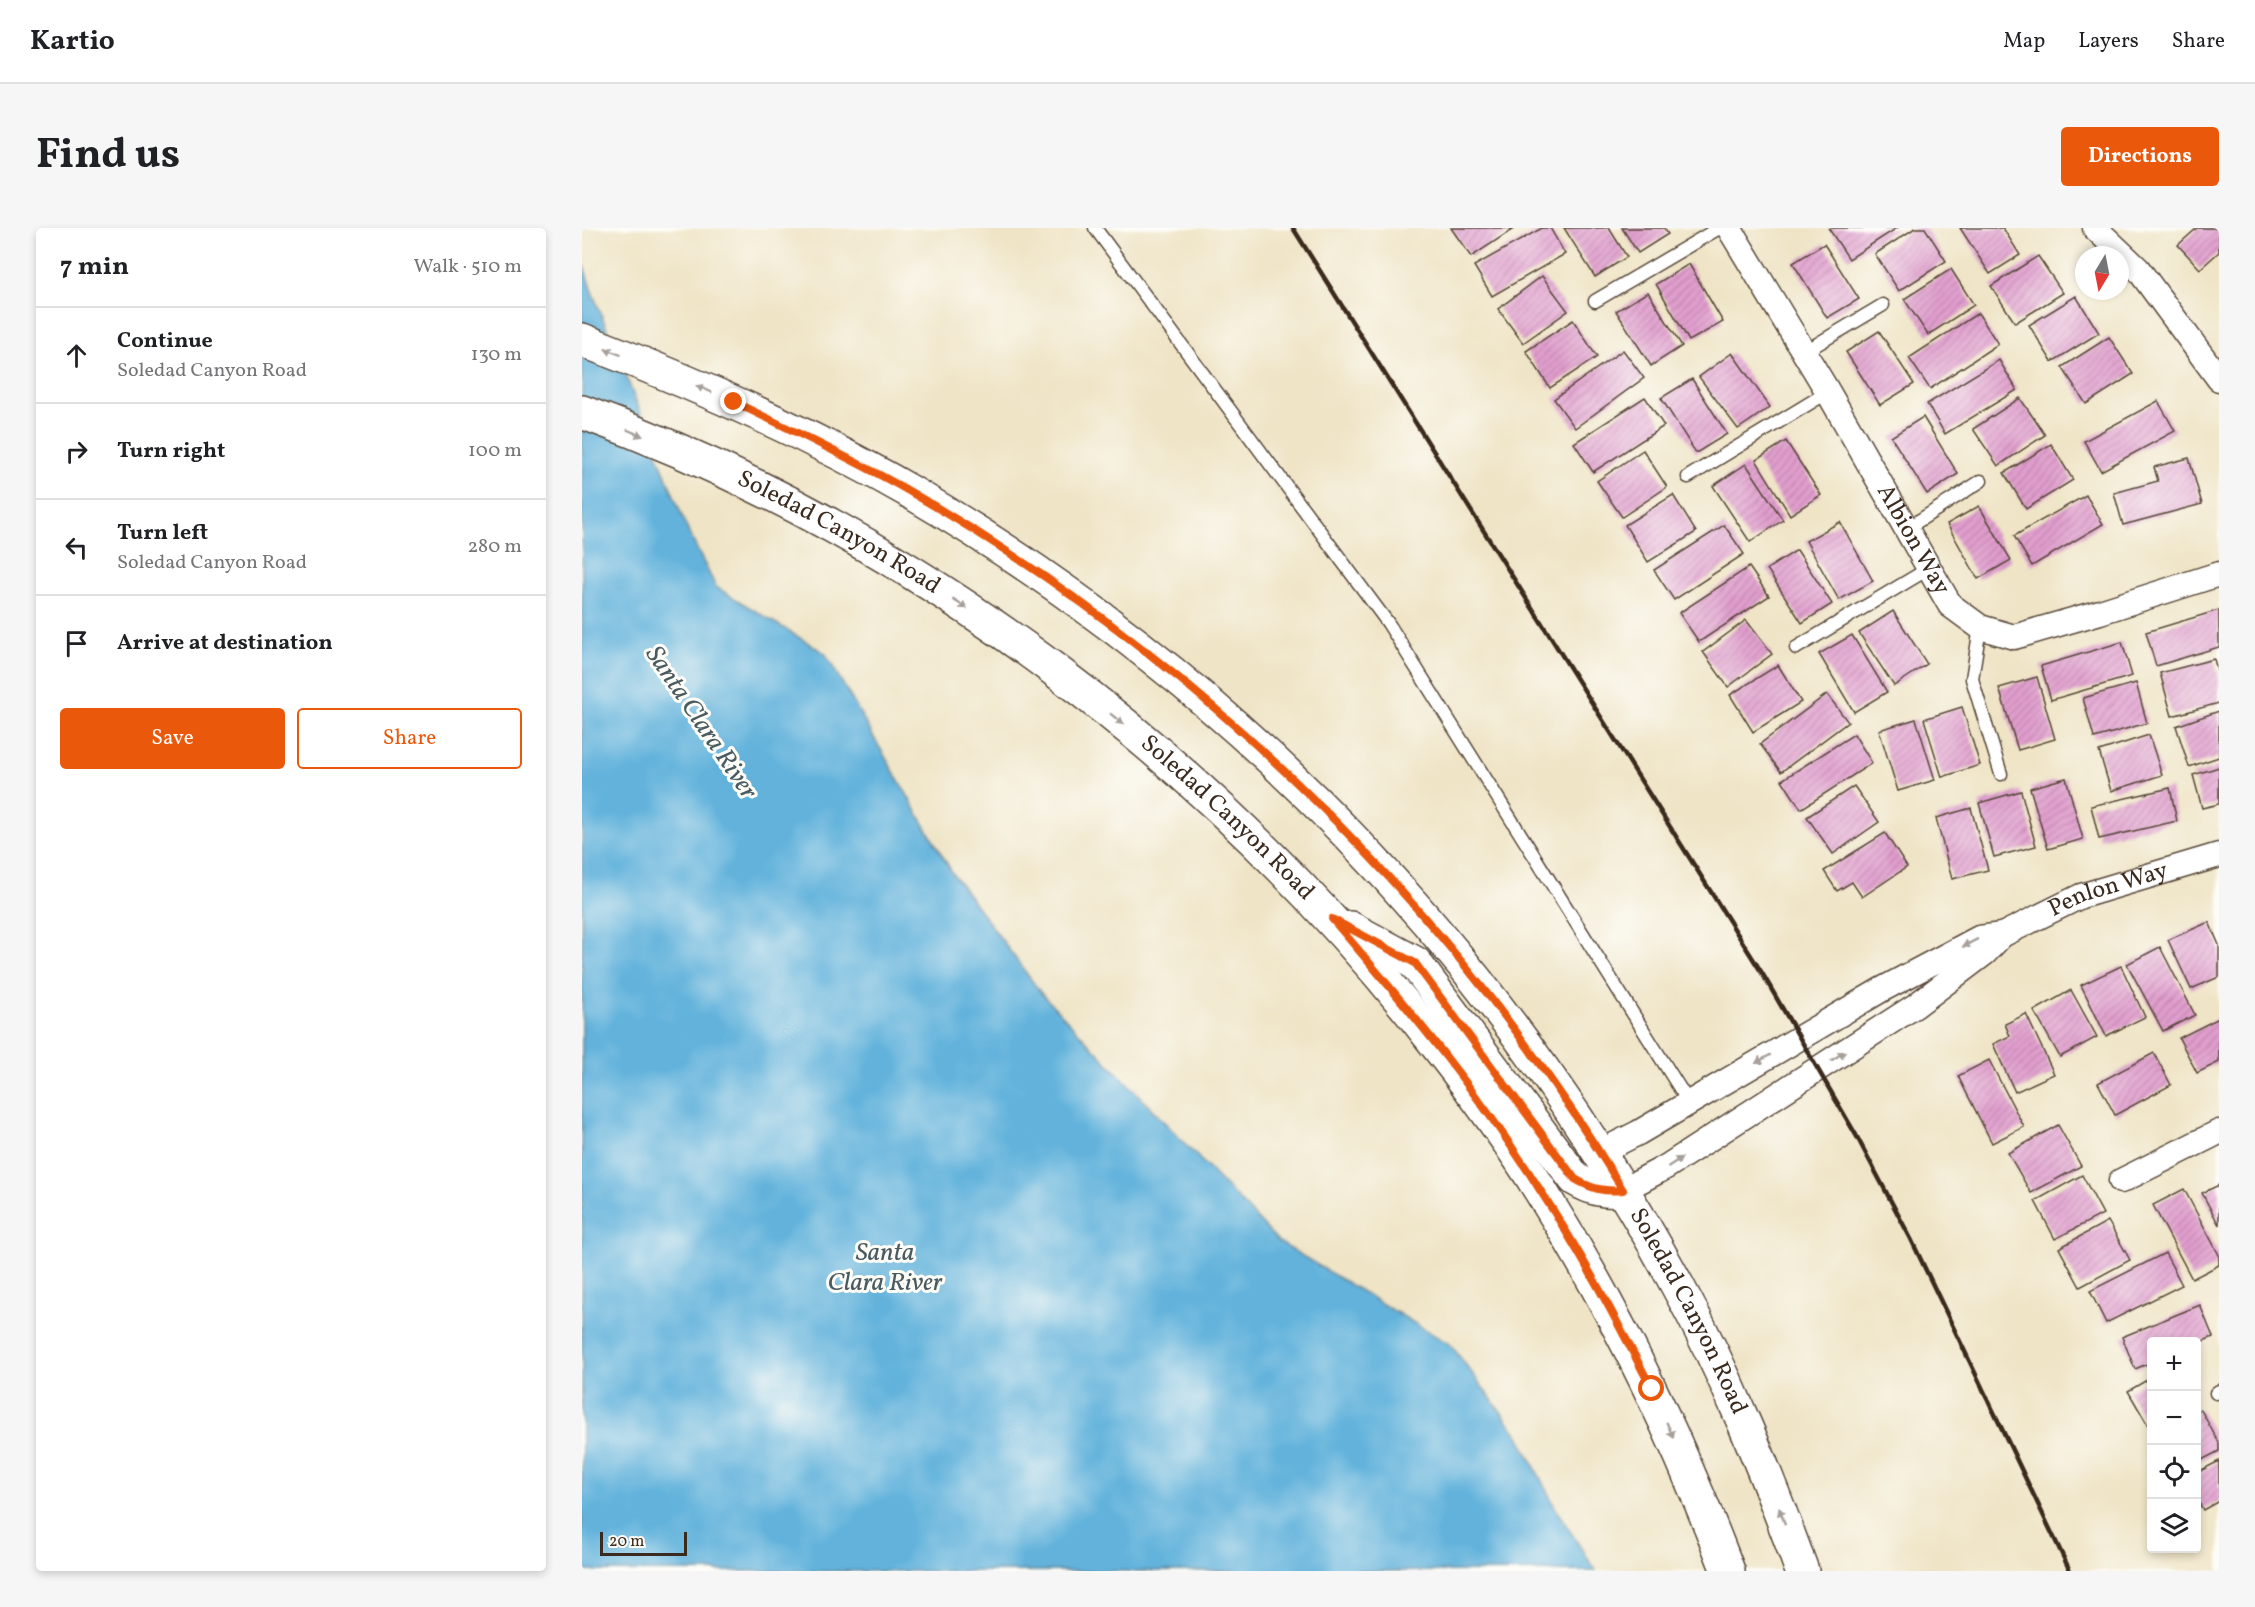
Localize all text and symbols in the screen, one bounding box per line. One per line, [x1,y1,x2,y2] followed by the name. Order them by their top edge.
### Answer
[30,22,115,61] text: Kartio
[2003,27,2045,56] text: Map
[2078,27,2139,56] text: Layers
[2172,27,2225,56] text: Share
[36,127,180,186] text: Find us
[2061,127,2219,186] button: Directions
[2075,246,2129,300] north arrow
[60,249,129,285] text: 7 min
[413,253,522,281] text: Walk · 510 m
[117,326,213,357] text: Continue
[60,339,93,372] icon: ahead
[471,341,522,369] text: 130 m
[604,347,622,357] one-way arrow
[117,357,307,385] text: Soledad Canyon Road
[695,384,713,394] one-way arrow
[720,388,746,414] route end
[626,429,644,438] one-way arrow
[60,435,93,468] icon: right
[117,436,225,467] text: Turn right
[468,437,522,465] text: 100 m
[731,463,947,603] street label: Soledad Canyon Road
[1868,478,1958,601] street label: Albion Way
[117,518,208,549] text: Turn left
[60,531,93,564] icon: left
[467,533,522,561] text: 280 m
[117,549,307,577] text: Soledad Canyon Road
[952,598,968,609] one-way arrow
[60,627,93,660] icon: arrive
[117,628,333,659] text: Arrive at destination
[636,639,766,807] water label: Santa Clara River
[60,708,285,769] button: Save
[297,708,522,769] button: Share
[1109,712,1125,725] one-way arrow
[1133,728,1322,909] street label: Soledad Canyon Road
[2043,854,2172,926] street label: Penlon Way
[1961,938,1978,948] one-way arrow
[1830,1050,1846,1061] one-way arrow
[1755,1054,1771,1065] one-way arrow
[1667,1157,1683,1168] one-way arrow
[1620,1202,1755,1420] street label: Soledad Canyon Road
[827,1235,943,1301] water label: Santa Clara River
[2147,1337,2201,1553] map controls
[2147,1337,2201,1391] button: +
[1638,1375,1664,1401] route start
[2147,1391,2201,1445] button: −
[1666,1421,1675,1438] one-way arrow
[2147,1445,2201,1499] button: locate
[2147,1499,2201,1553] button: layers
[1777,1507,1787,1525] one-way arrow
[600,1529,687,1556] scale bar
[609,1531,644,1553] text: 20 m

